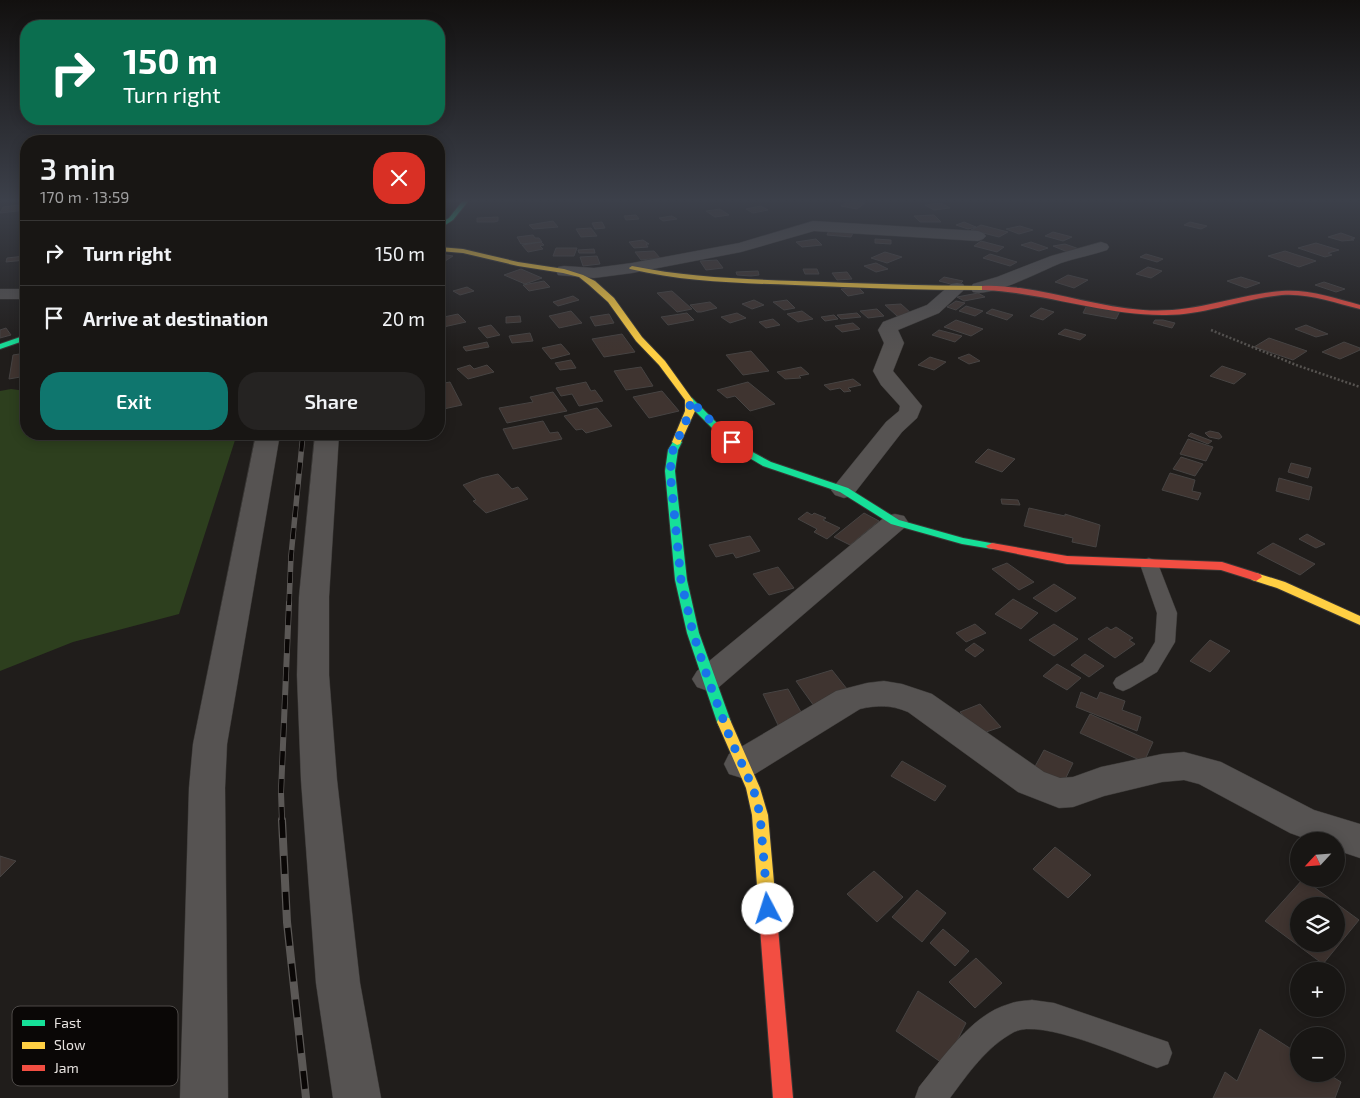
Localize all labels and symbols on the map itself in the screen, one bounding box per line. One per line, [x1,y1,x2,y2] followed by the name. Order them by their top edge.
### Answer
[711,421,753,463] pin
[1290,832,1345,888] north arrow
[741,882,793,934] position arrow
[12,1006,178,1086] legend
[54,1014,81,1031] text: Fast
[54,1036,86,1053] text: Slow
[54,1059,79,1076] text: Jam

